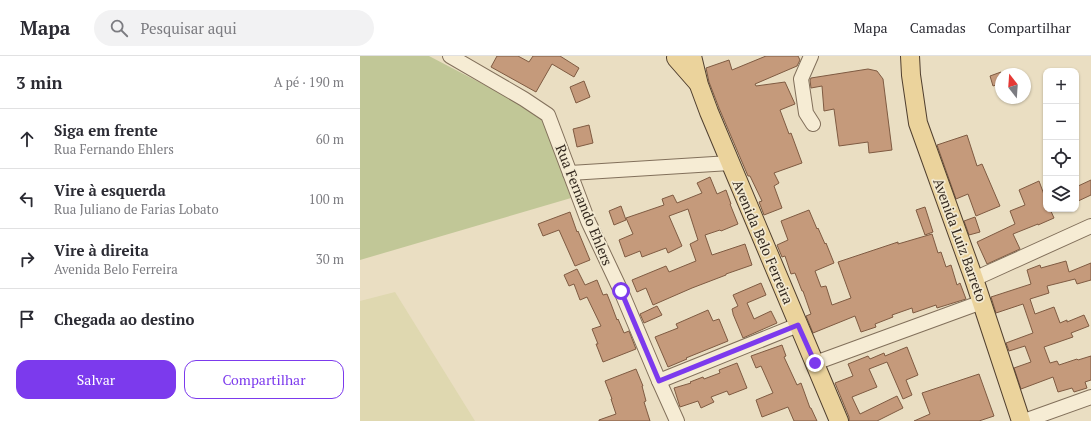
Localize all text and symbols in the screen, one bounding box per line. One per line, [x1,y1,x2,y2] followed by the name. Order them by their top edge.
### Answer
[94,10,374,46] search box
[20,15,70,40] text: Mapa
[108,17,130,39] icon: search
[140,18,237,38] text: Pesquisar aqui
[853,18,888,37] text: Mapa
[910,18,966,37] text: Camadas
[988,18,1071,37] text: Compartilhar
[995,68,1031,104] north arrow
[1043,68,1079,212] map controls
[1043,68,1079,104] button: +
[16,71,63,94] text: 3 min
[274,73,344,91] text: A pé · 190 m
[1043,104,1079,140] button: −
[54,120,158,140] text: Siga em frente
[16,128,38,150] icon: ahead
[316,130,344,148] text: 60 m
[54,140,174,158] text: Rua Fernando Ehlers
[1043,140,1079,176] button: locate
[551,141,617,268] street label: Rua Fernando Ehlers
[929,176,992,304] street label: Avenida Luiz Barreto
[1043,176,1079,212] button: layers
[729,177,798,307] street label: Avenida Belo Ferreira
[54,180,166,200] text: Vire à esquerda
[16,188,38,210] icon: left
[309,190,344,208] text: 100 m
[54,200,219,218] text: Rua Juliano de Farias Lobato
[54,240,149,260] text: Vire à direita
[16,248,38,270] icon: right
[316,250,344,268] text: 30 m
[54,260,178,278] text: Avenida Belo Ferreira
[612,282,630,300] route start
[16,308,38,330] icon: arrive
[54,309,194,329] text: Chegada ao destino
[806,354,824,372] route end
[16,360,176,399] button: Salvar
[184,360,344,399] button: Compartilhar

